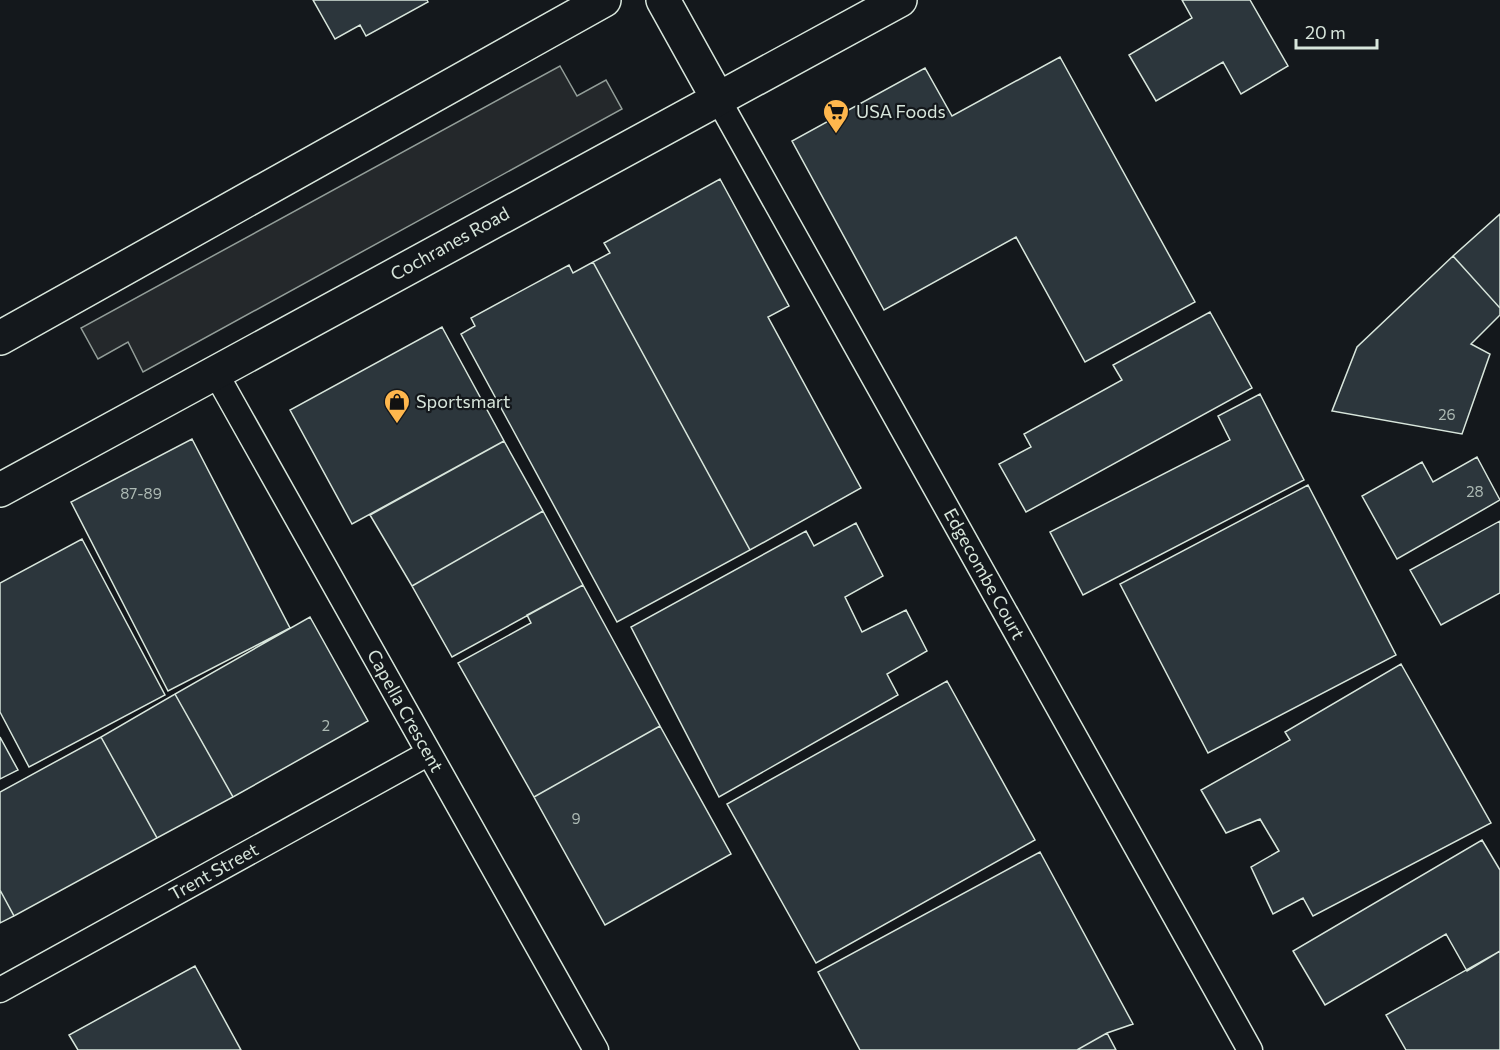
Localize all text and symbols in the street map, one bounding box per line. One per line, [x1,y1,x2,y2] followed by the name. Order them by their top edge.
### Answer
[1296,12,1377,50] scale bar
[1305,21,1346,43] text: 20 m
[821,97,851,135] supermarket icon: USA Foods
[856,100,946,122] place label: USA Foods
[386,201,513,285] street label: Cochranes Road
[382,387,412,425] shop icon: Sportsmart
[416,390,510,412] place label: Sportsmart
[1438,405,1456,423] house number: 26
[1466,482,1484,500] house number: 28
[120,484,162,502] house number: 87-89
[940,504,1030,643] street label: Edgecombe Court
[363,645,449,776] street label: Capella Crescent
[322,716,330,734] house number: 2
[571,809,581,827] house number: 9
[165,838,262,905] street label: Trent Street

